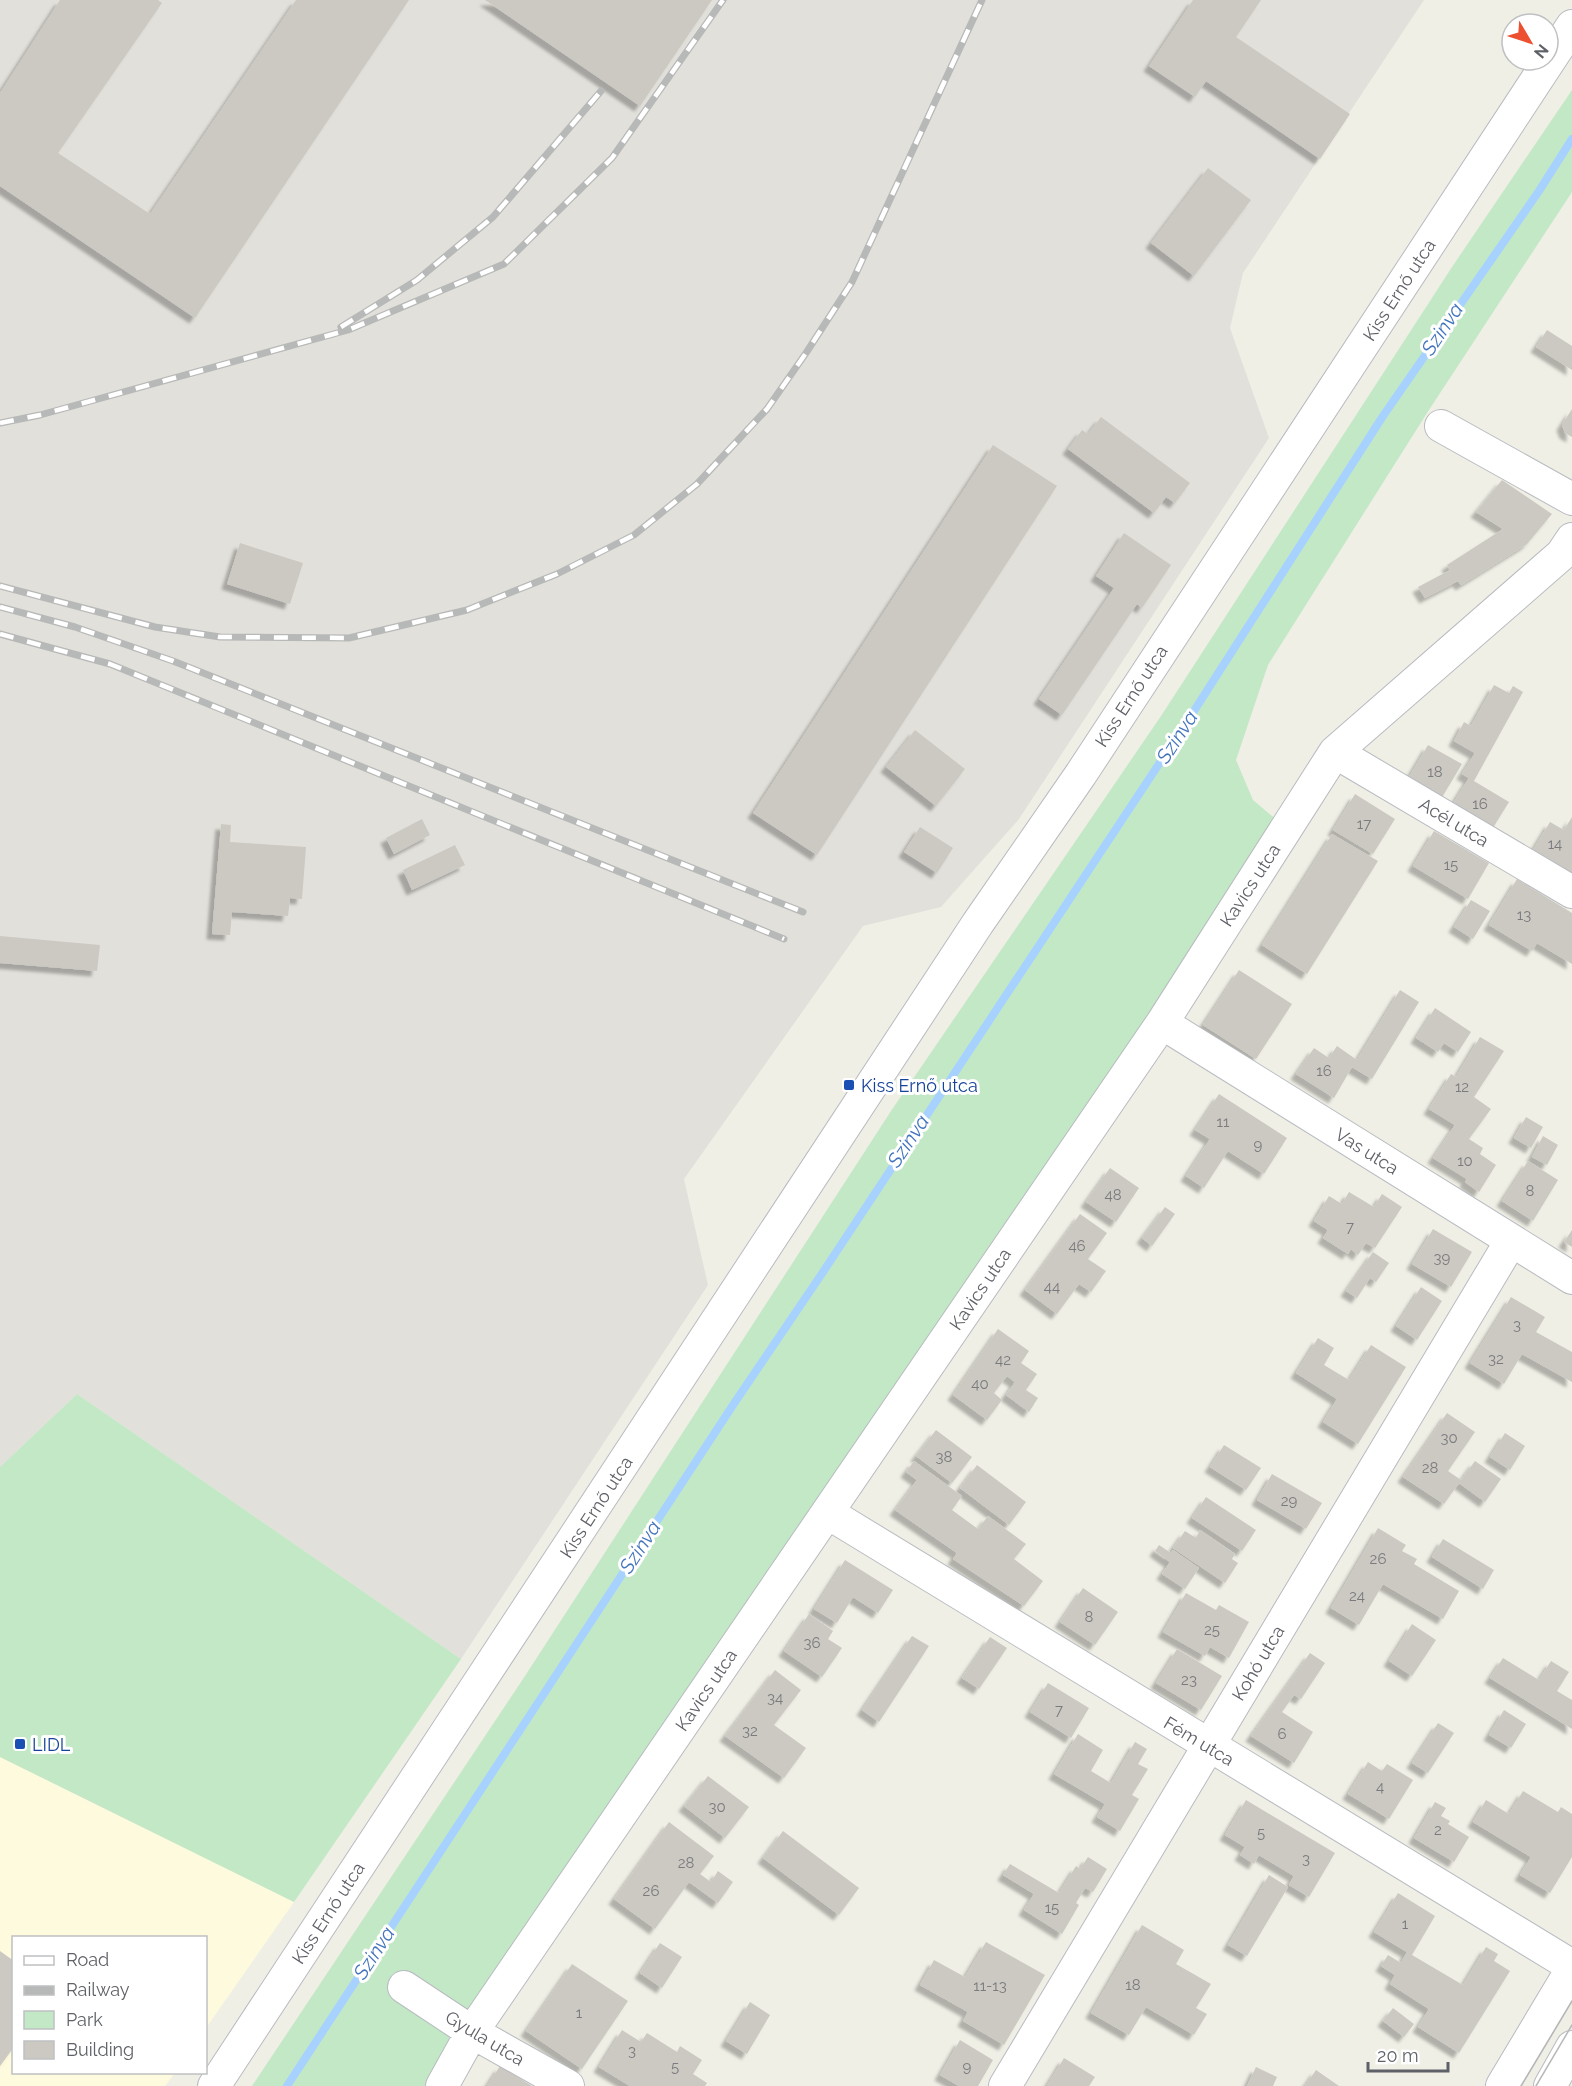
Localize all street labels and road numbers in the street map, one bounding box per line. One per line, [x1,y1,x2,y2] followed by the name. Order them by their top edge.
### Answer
[1358,235,1440,345] street label: Kiss Ernő utca
[1090,641,1172,751] street label: Kiss Ernő utca
[1415,793,1493,851] street label: Acél utca
[1216,840,1284,930] street label: Kavics utca
[1331,1123,1403,1179] street label: Vas utca
[945,1244,1015,1334] street label: Kavics utca
[555,1452,637,1562] street label: Kiss Ernő utca
[1227,1622,1289,1704] street label: Kohó utca
[671,1645,741,1735] street label: Kavics utca
[1160,1712,1238,1770] street label: Fém utca
[287,1858,369,1968] street label: Kiss Ernő utca
[442,2006,528,2070] street label: Gyula utca

